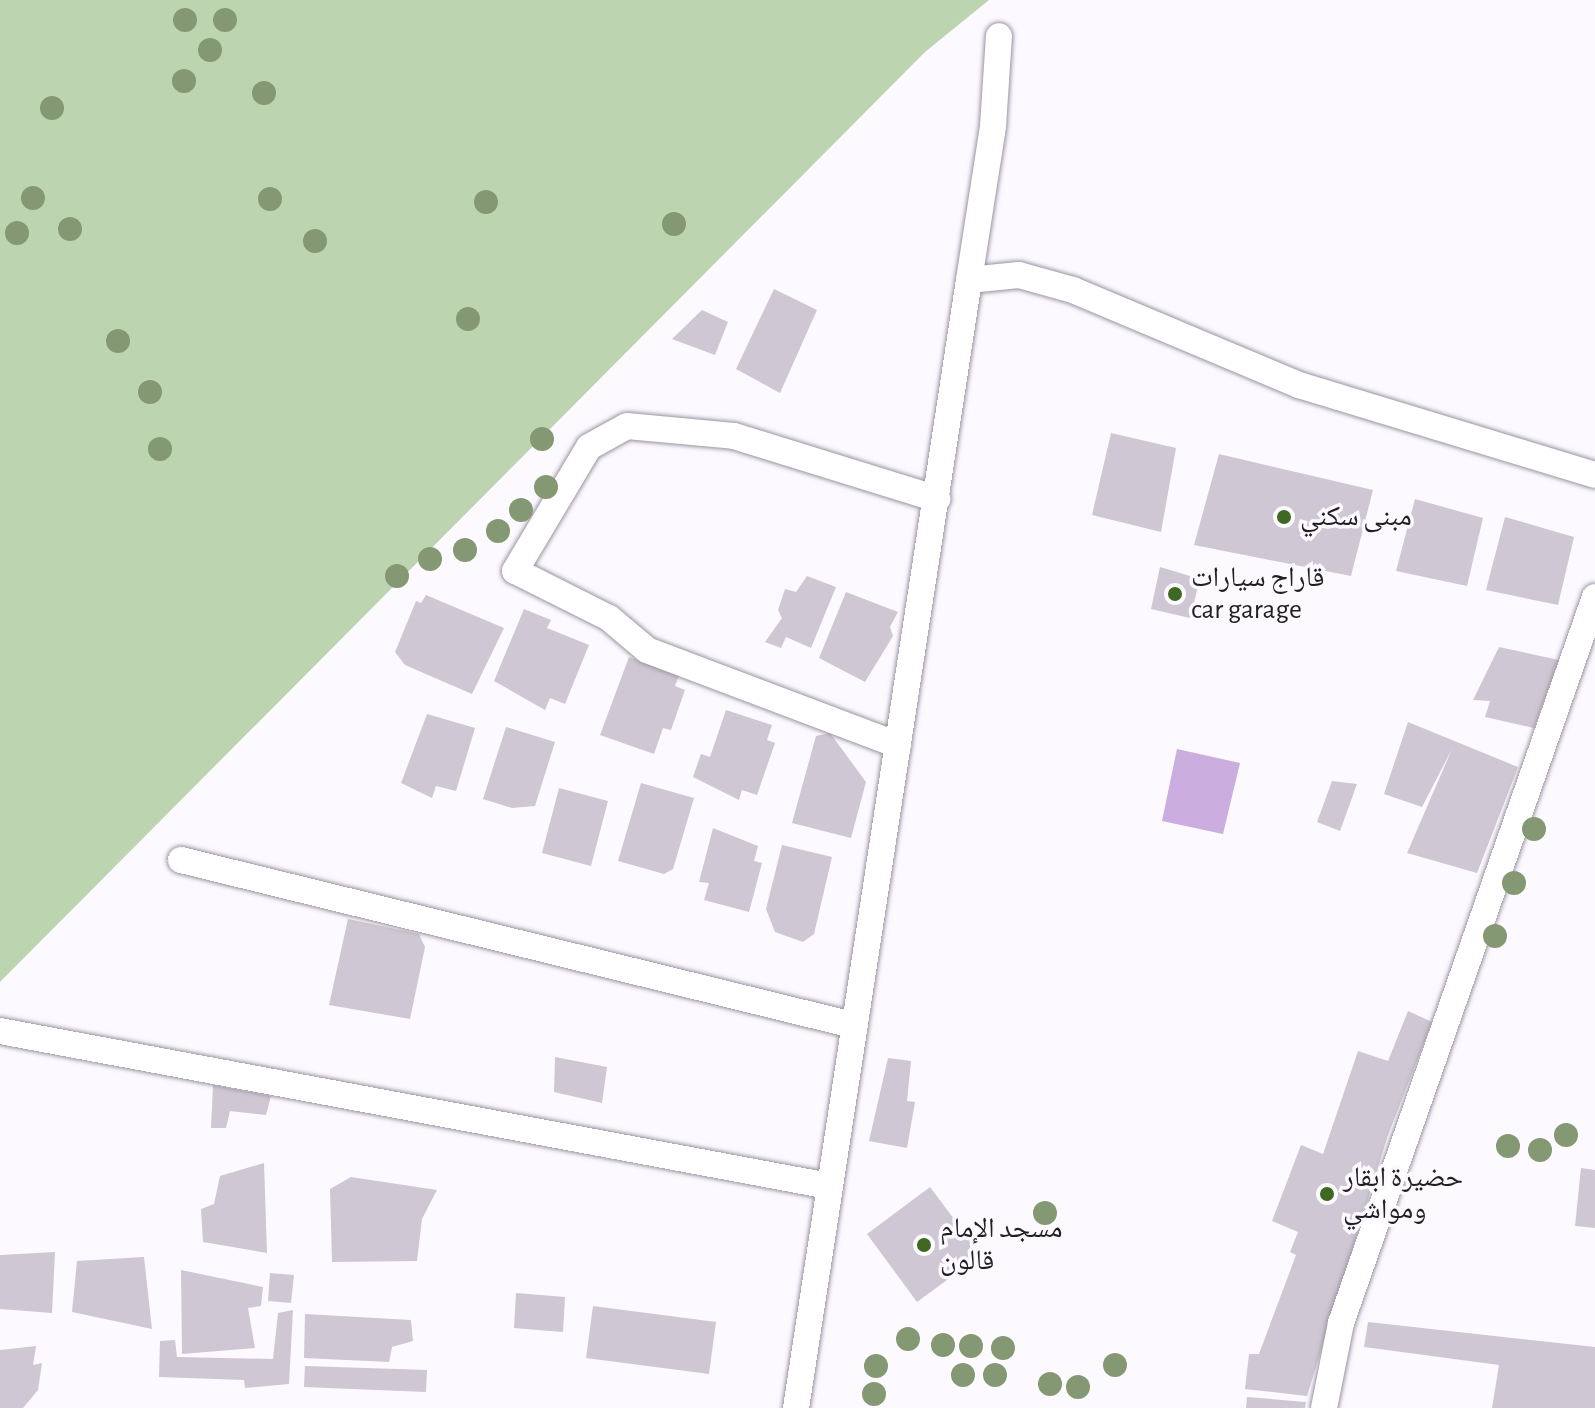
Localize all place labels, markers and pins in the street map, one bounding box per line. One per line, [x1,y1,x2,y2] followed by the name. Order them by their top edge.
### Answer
[1300,500,1412,534] place label: مبنى سكني
[1275,508,1293,526] marker: مبنى سكني
[1191,561,1324,627] place label: قاراج سيارات car garage
[1166,585,1184,603] marker: قاراج سيارات car garage
[1343,1161,1463,1227] place label: حضيرة ابقار ومواشي
[1318,1185,1336,1203] marker: حضيرة ابقار ومواشي
[940,1212,1063,1278] place label: مسجد الإمام قالون
[915,1236,933,1254] marker: مسجد الإمام قالون

